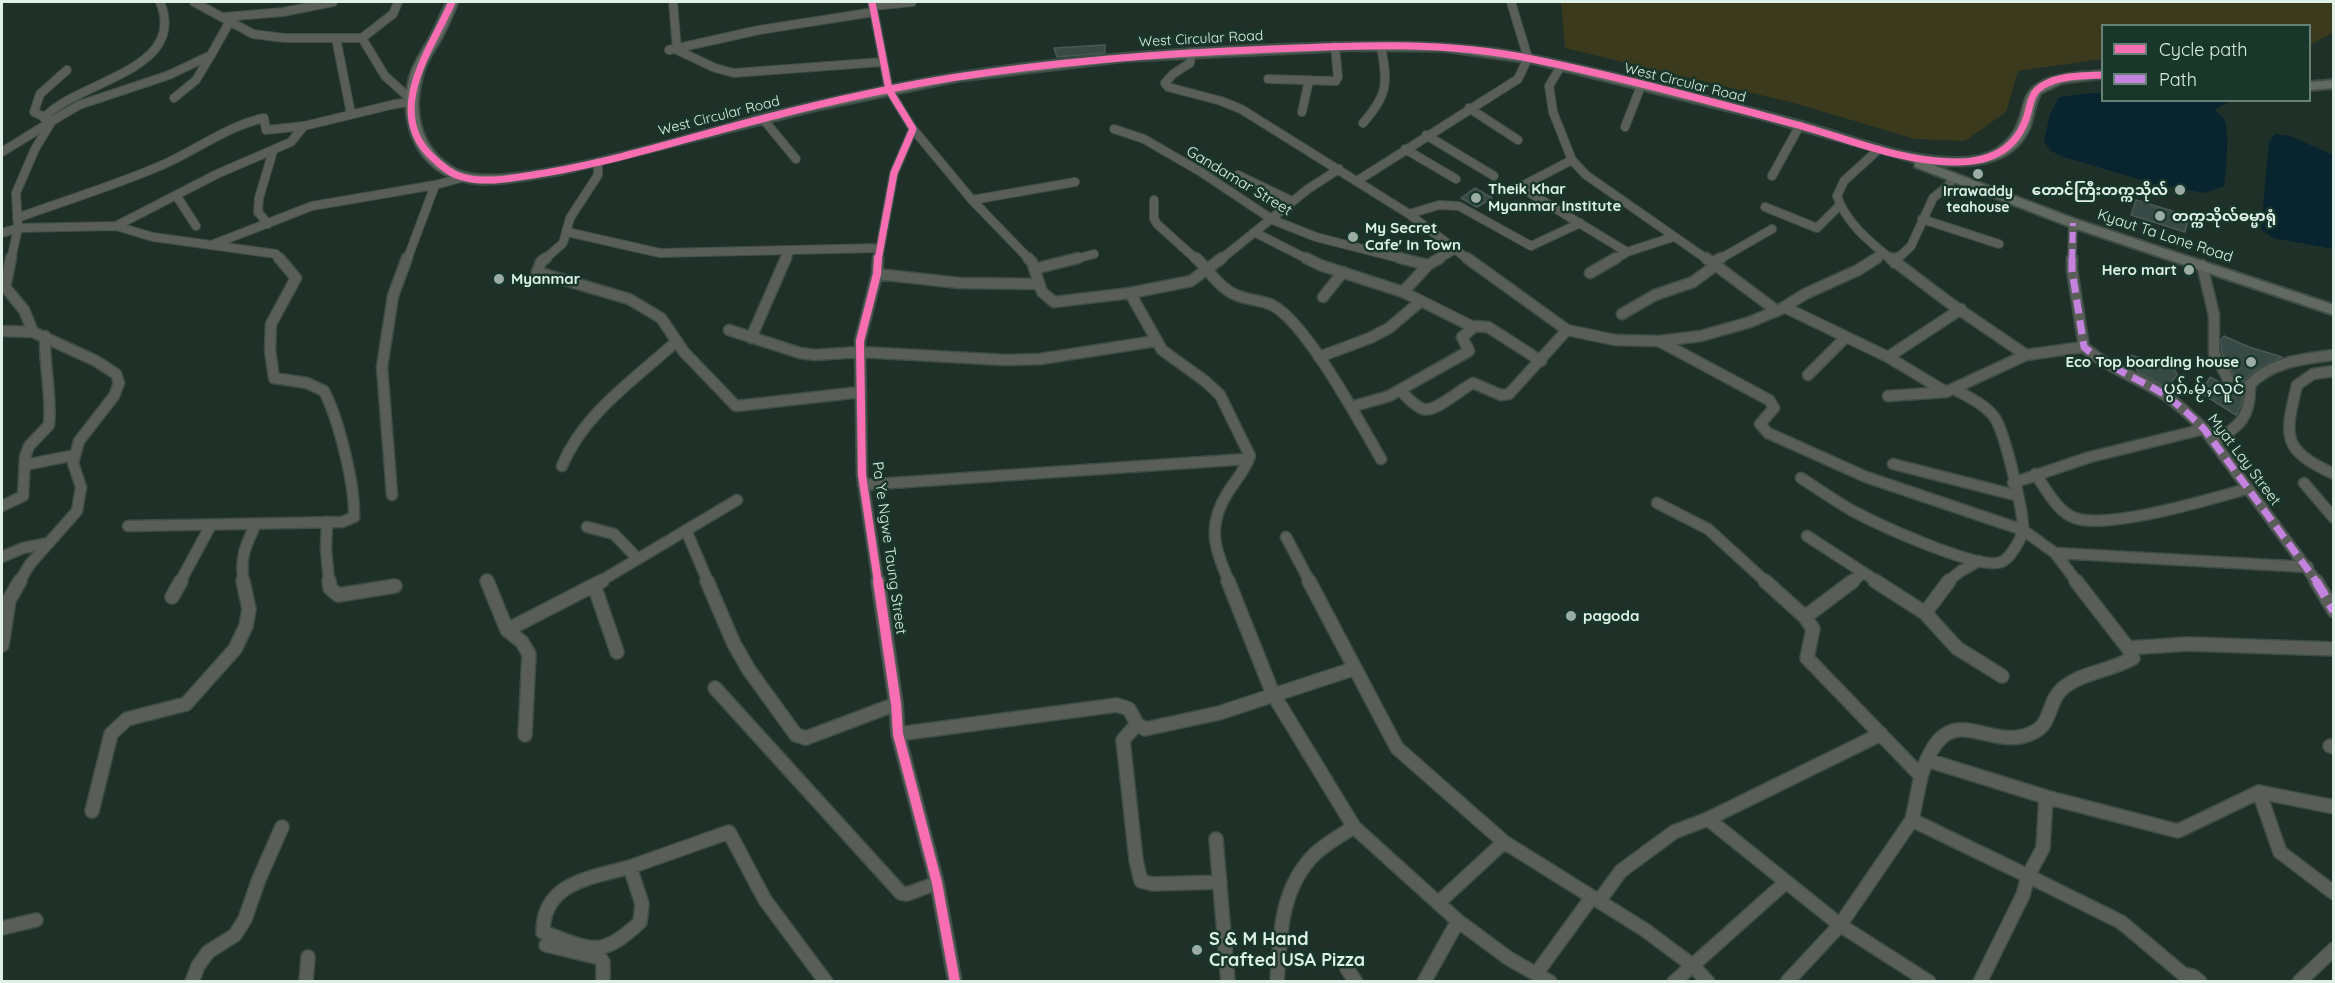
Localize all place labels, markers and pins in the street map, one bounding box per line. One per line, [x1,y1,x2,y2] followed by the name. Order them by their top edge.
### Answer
[1971,167,1985,181] marker: Irrawaddy teahouse
[1488,180,1621,215] place label: Theik Khar Myanmar Institute
[2032,181,2168,199] place label: တောင်ကြီးတက္ကသိုလ်
[2173,183,2187,197] marker: တောင်ကြီးတက္ကသိုလ်
[1943,184,2013,216] place label: Irrawaddy teahouse
[1469,191,1483,205] marker: Theik Khar Myanmar Institute
[2172,207,2276,225] place label: တက္ကသိုလ်ဓမ္မာရုံ
[2153,209,2167,223] marker: တက္ကသိုလ်ဓမ္မာရုံ
[1365,219,1461,254] place label: My Secret Cafe' In Town
[1346,230,1360,244] marker: My Secret Cafe' In Town
[2102,261,2177,279] place label: Hero mart
[2182,263,2196,277] marker: Hero mart
[511,270,580,288] place label: Myanmar
[492,272,506,286] marker: Myanmar
[2065,353,2239,371] place label: Eco Top boarding house
[2244,355,2258,369] marker: Eco Top boarding house
[1583,607,1639,625] place label: pagoda
[1564,609,1578,623] marker: pagoda
[1209,929,1365,972] place label: S & M Hand Crafted USA Pizza
[1190,943,1204,957] marker: S & M Hand Crafted USA Pizza

